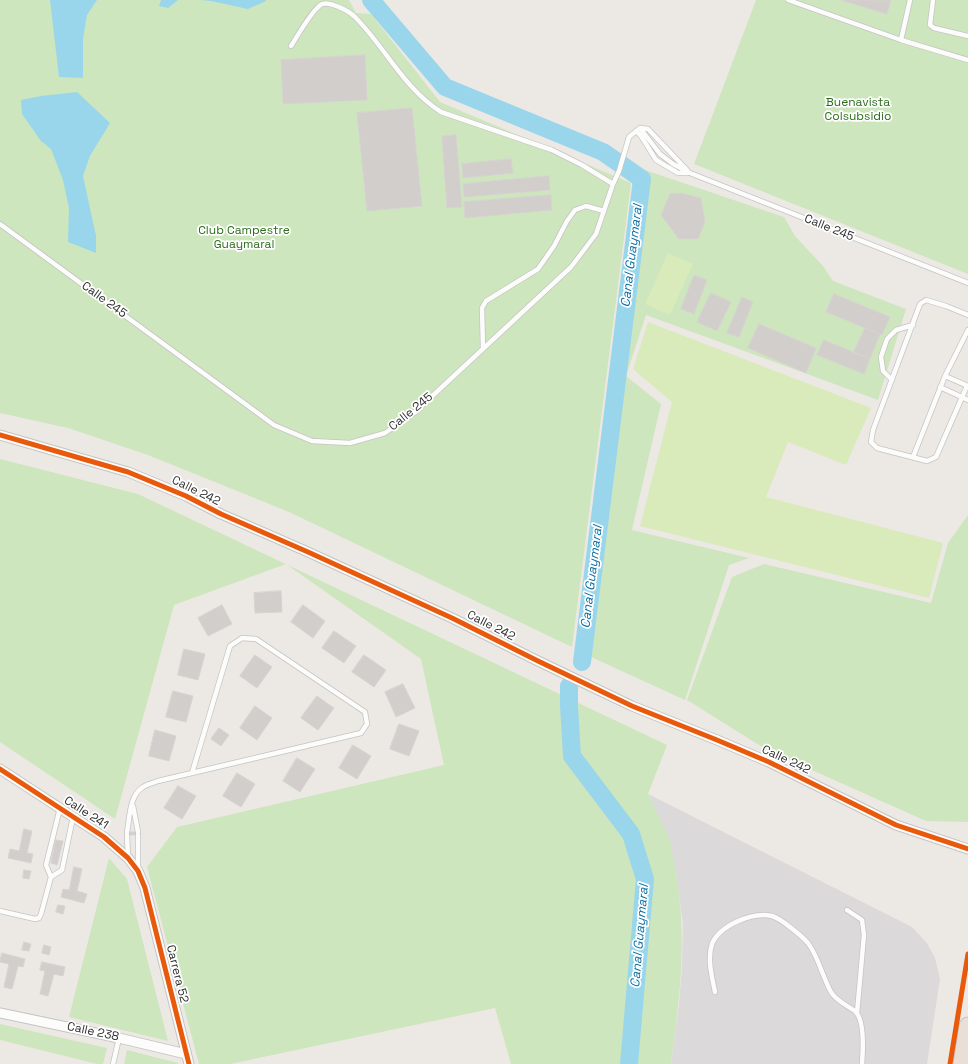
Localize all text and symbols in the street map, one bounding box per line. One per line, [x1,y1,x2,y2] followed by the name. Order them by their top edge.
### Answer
[825,96,891,124] park label: Buenavista Colsubsidio
[618,204,646,308] water label: Canal Guaymaral
[802,212,856,244] street label: Calle 245
[198,224,290,252] park label: Club Campestre Guaymaral
[79,279,129,321] street label: Calle 245
[386,390,436,434] street label: Calle 245
[169,473,223,509] street label: Calle 242
[578,525,606,629] water label: Canal Guaymaral
[464,608,518,644] street label: Calle 242
[759,742,813,778] street label: Calle 242
[61,793,111,833] street label: Calle 241
[628,884,652,988] water label: Canal Guaymaral
[163,944,191,1004] street label: Carrera 52
[66,1019,120,1045] street label: Calle 238

